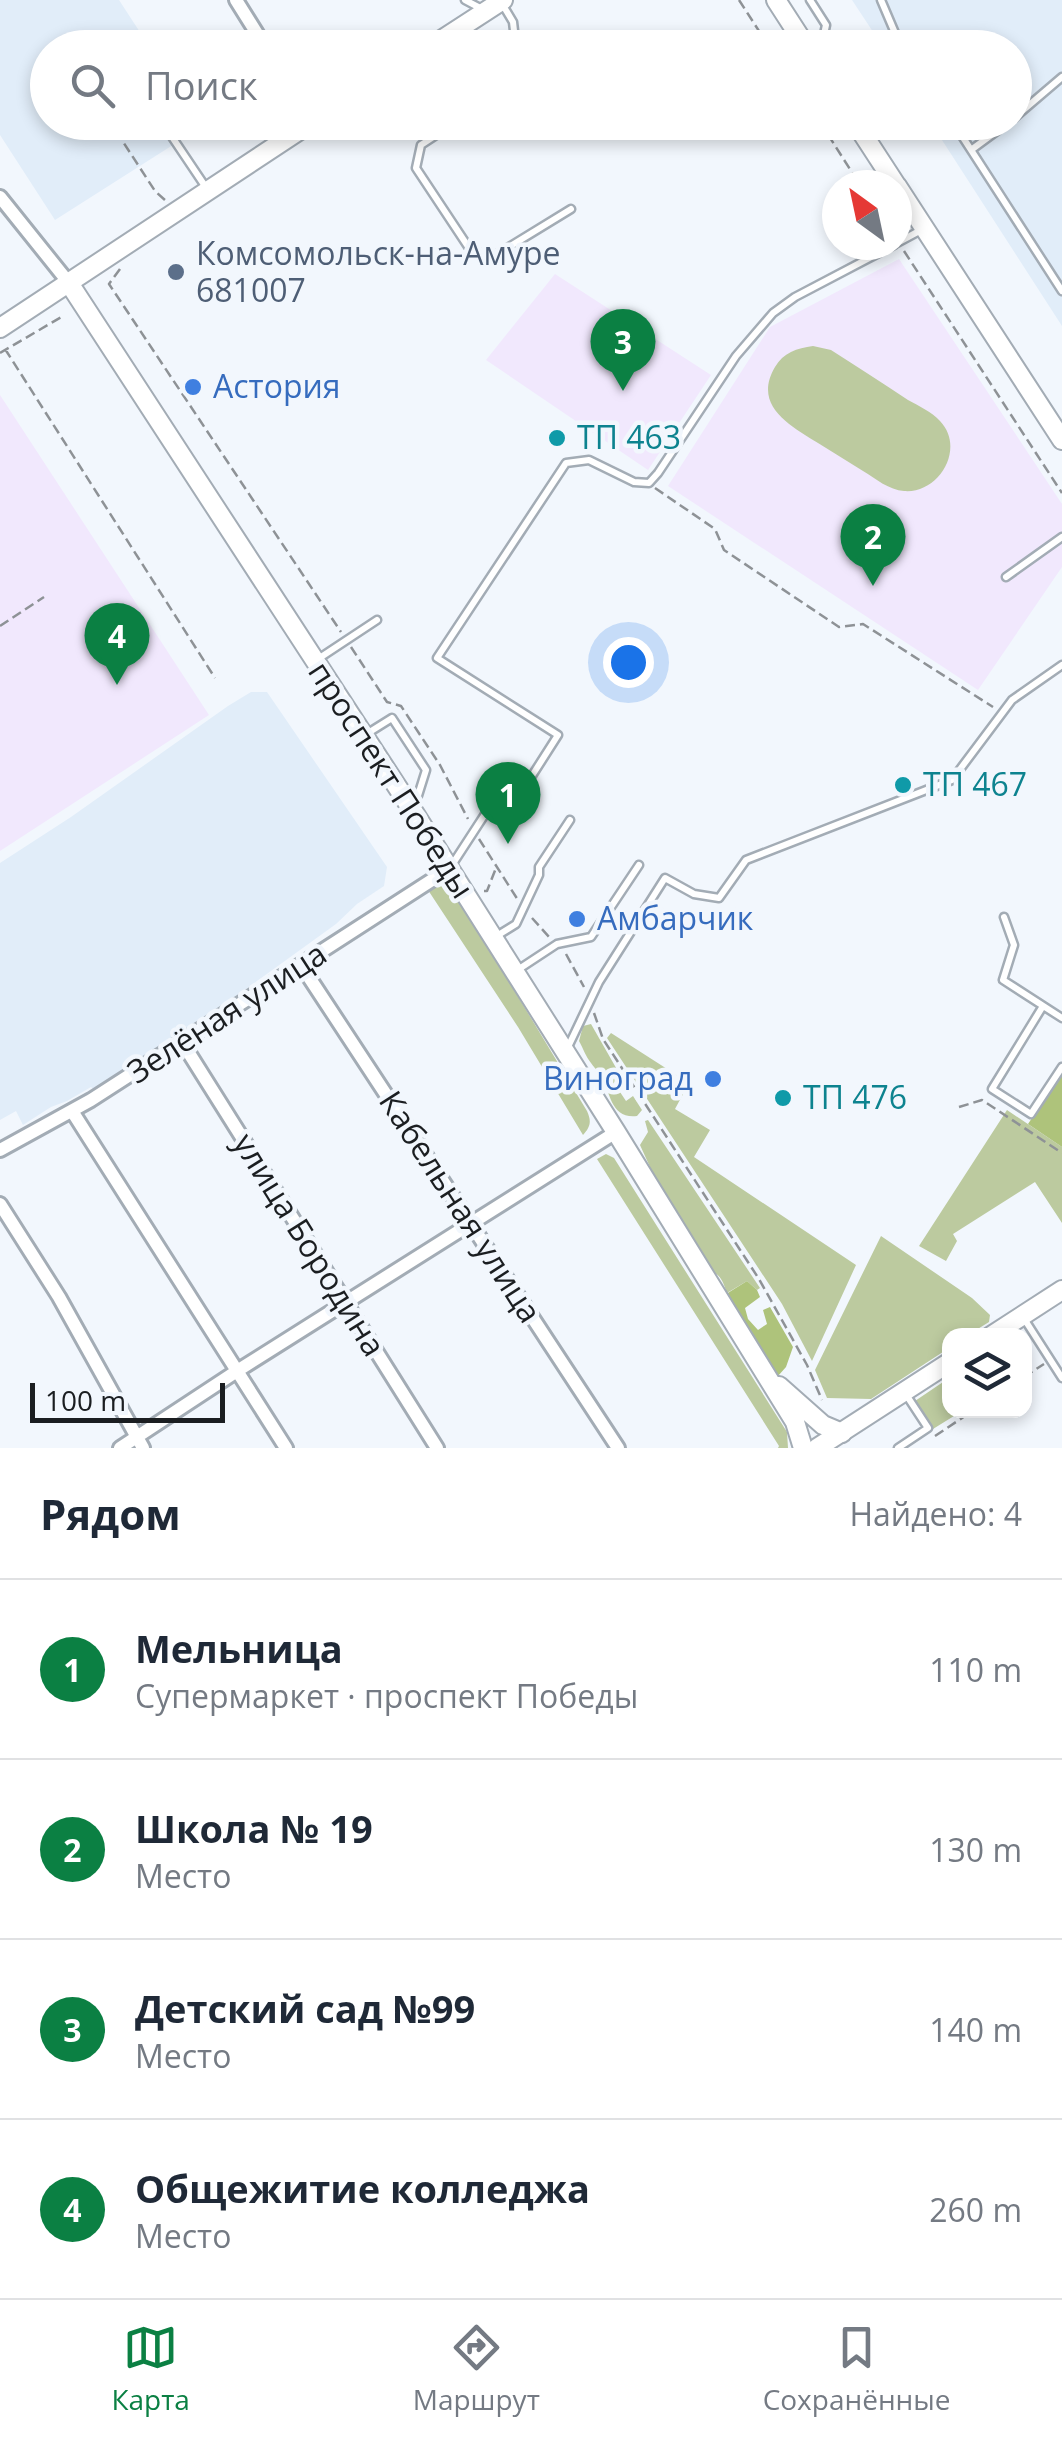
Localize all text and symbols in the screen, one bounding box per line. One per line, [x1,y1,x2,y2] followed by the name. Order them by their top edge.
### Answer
[30,30,1032,140] search box
[65,58,120,113] icon: search
[145,59,258,111] text: Поиск
[822,170,912,260] north arrow
[196,231,560,311] place label: Комсомольск-на-Амуре 681007
[165,261,187,283] marker: Комсомольск-на-Амуре 681007
[590,308,656,391] pin: 3
[213,364,341,407] place label: Астория
[182,376,204,398] marker: Астория
[577,415,681,458] place label: ТП 463
[546,427,568,449] marker: ТП 463
[840,504,906,586] pin: 2
[84,602,150,685] pin: 4
[603,637,654,688] your location
[300,652,485,906] street label: проспект Победы
[476,762,540,844] pin: 1
[923,762,1027,805] place label: ТП 467
[892,774,914,796] marker: ТП 467
[597,896,754,939] place label: Амбарчик
[566,908,588,930] marker: Амбарчик
[118,931,334,1092] street label: Зелёная улица
[543,1056,693,1099] place label: Виноград
[702,1068,724,1090] marker: Виноград
[803,1075,907,1118] place label: ТП 476
[370,1082,552,1330] street label: Кабельная улица
[772,1087,794,1109] marker: ТП 476
[224,1125,396,1364] street label: улица Бородина
[942,1328,1032,1418] map controls
[942,1328,1032,1418] button: layers
[30,1378,225,1422] scale bar
[45,1381,126,1419] text: 100 m
[40,1485,181,1542] text: Рядом
[849,1492,1022,1535] text: Найдено: 4
[135,1622,343,1674] text: Мельница
[63,1648,82,1691] text: 1
[929,1648,1022,1691] text: 110 m
[135,1674,638,1717] text: Супермаркет · проспект Победы
[135,1802,373,1854] text: Школа № 19
[63,1828,82,1871] text: 2
[929,1828,1022,1871] text: 130 m
[135,1854,231,1897] text: Место
[135,1982,475,2034] text: Детский сад №99
[63,2008,82,2051] text: 3
[929,2008,1022,2051] text: 140 m
[135,2034,231,2077] text: Место
[135,2162,590,2214] text: Общежитие колледжа
[63,2188,82,2231] text: 4
[929,2188,1022,2231] text: 260 m
[135,2214,231,2257] text: Место
[111,2320,190,2418] tab: Карта
[413,2320,540,2418] tab: Маршрут
[763,2320,951,2418] tab: Сохранённые

